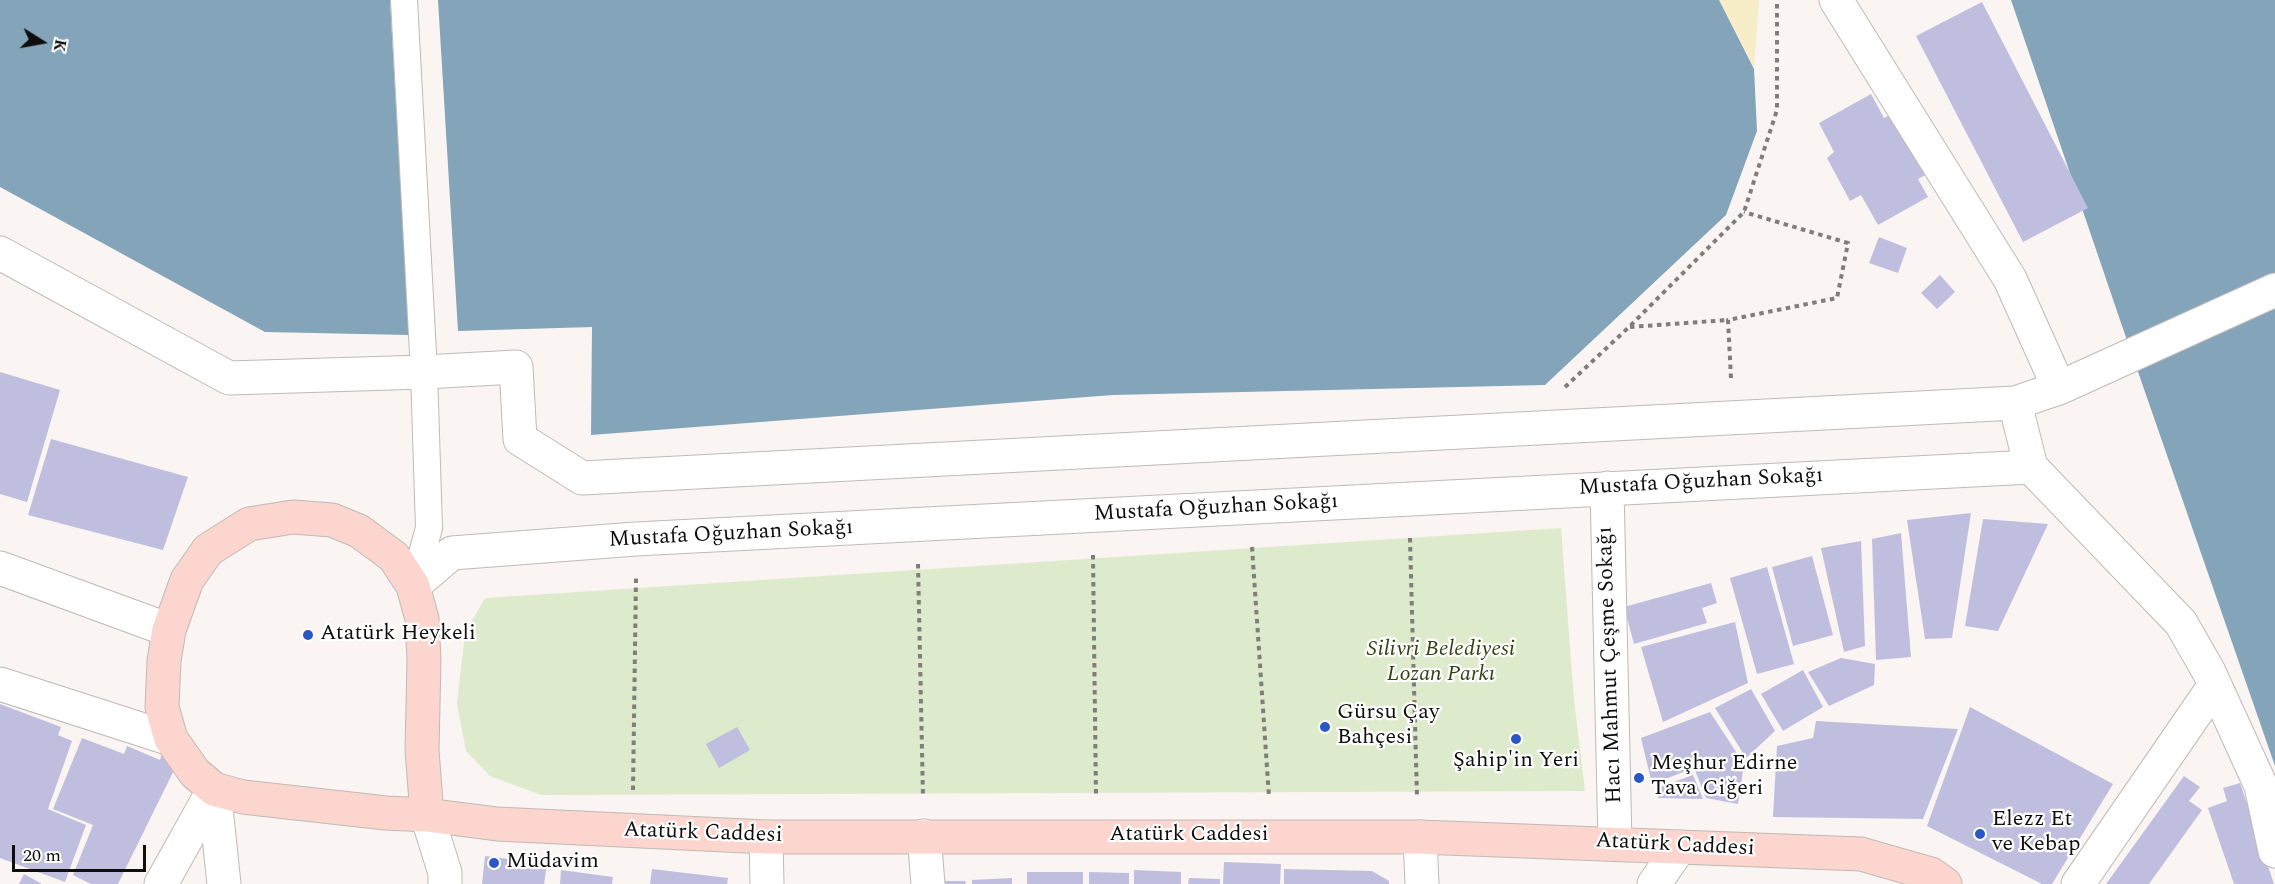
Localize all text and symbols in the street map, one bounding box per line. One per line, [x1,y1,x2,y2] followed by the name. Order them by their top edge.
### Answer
[12,12,72,72] north arrow
[47,37,73,54] text: K
[1578,463,1824,503] street label: Mustafa Oğuzhan Sokağı
[1093,489,1339,529] street label: Mustafa Oğuzhan Sokağı
[608,515,854,555] street label: Mustafa Oğuzhan Sokağı
[1593,526,1629,804] street label: Hacı Mahmut Çeşme Sokağı
[320,622,476,648] place label: Atatürk Heykeli
[301,628,315,642] marker: Atatürk Heykeli
[1367,638,1515,690] park label: Silivri Belediyesi Lozan Parkı
[1337,701,1439,752] place label: Gürsu Çay Bahçesi
[1318,720,1332,734] marker: Gürsu Çay Bahçesi
[1509,732,1523,746] marker: Şahip'in Yeri
[1453,749,1579,775] place label: Şahip'in Yeri
[1651,752,1797,804] place label: Meşhur Edirne Tava Ciğeri
[1632,771,1646,785] marker: Meşhur Edirne Tava Ciğeri
[1992,808,2080,860] place label: Elezz Et ve Kebap
[623,818,783,850] street label: Atatürk Caddesi
[1109,823,1269,849] street label: Atatürk Caddesi
[1973,827,1987,841] marker: Elezz Et ve Kebap
[1595,829,1755,863] street label: Atatürk Caddesi
[15,833,148,871] scale bar
[23,842,61,869] text: 20 m
[506,850,599,876] place label: Müdavim
[487,856,501,870] marker: Müdavim

